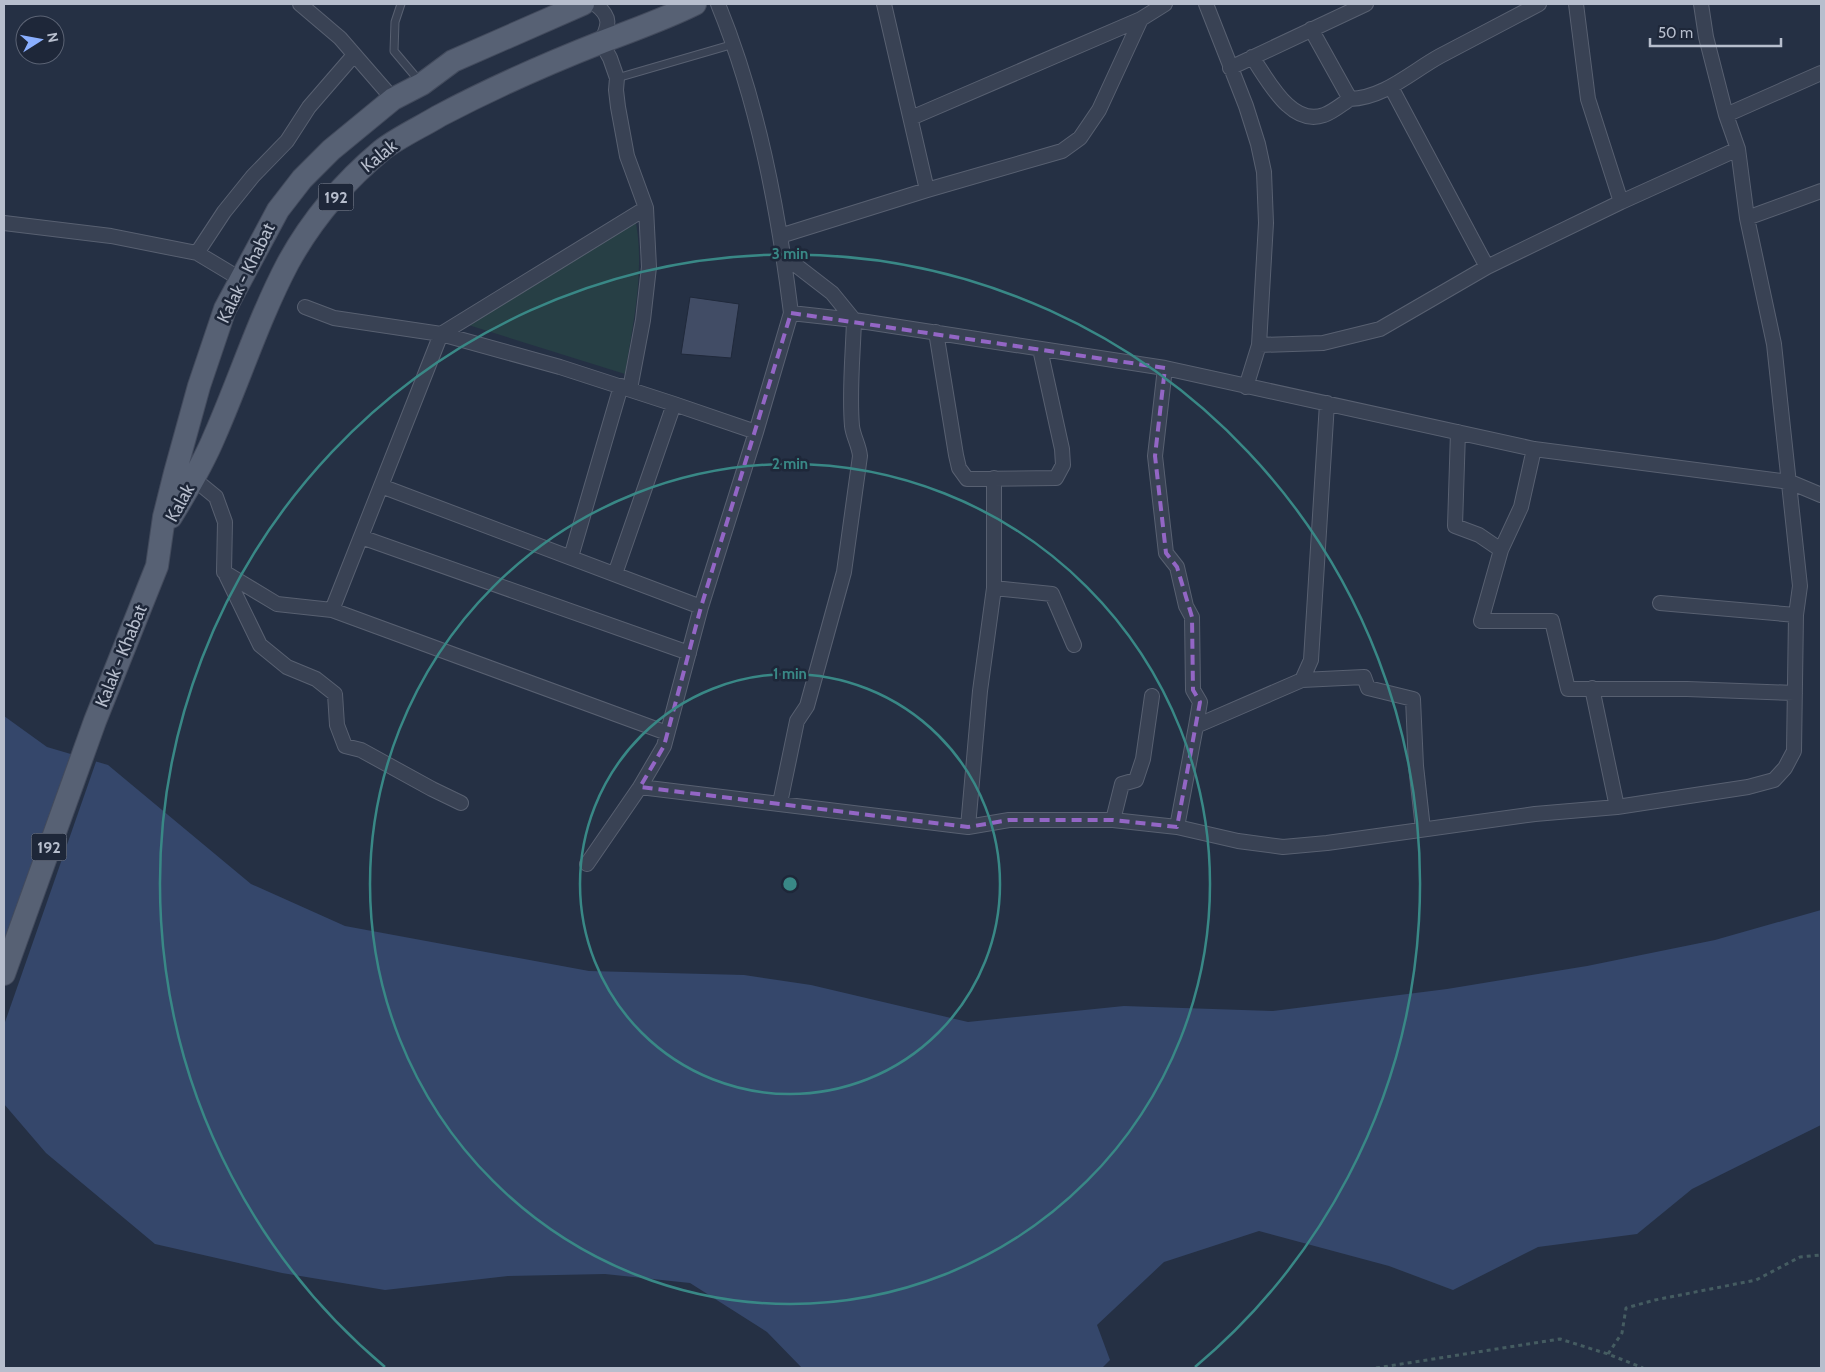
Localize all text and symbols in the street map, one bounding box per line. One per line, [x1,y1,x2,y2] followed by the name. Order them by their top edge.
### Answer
[15,15,65,65] north arrow
[1650,15,1781,47] scale bar
[1658,24,1693,42] text: 50 m
[43,31,63,44] text: N
[357,134,402,177] street label: Kalak
[318,183,354,210] road number: 192
[212,219,280,327] street label: Kalak - Khabat
[772,245,808,263] text: 3 min
[772,455,808,473] text: 2 min
[161,479,200,526] street label: Kalak
[90,602,152,710] street label: Kalak - Khabat
[773,665,807,683] text: 1 min
[32,834,66,860] road number: 192
[781,875,799,893] centre of rings

